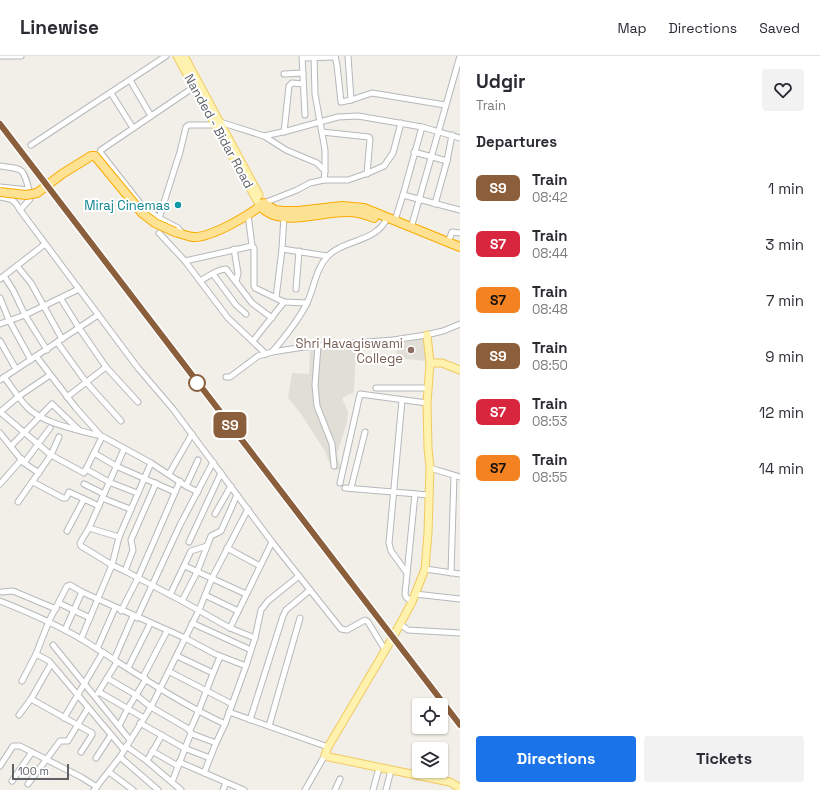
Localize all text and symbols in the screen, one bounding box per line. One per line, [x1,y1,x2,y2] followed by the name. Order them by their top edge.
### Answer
[20,15,99,40] text: Linewise
[617,19,647,37] text: Map
[669,19,737,37] text: Directions
[759,19,800,37] text: Saved
[476,69,526,94] text: Udgir
[762,69,804,111] button: heart
[181,71,257,191] street label: Nanded - Bidar Road
[476,97,506,114] text: Train
[476,132,557,151] text: Departures
[532,170,567,189] text: Train
[489,179,507,197] text: S9
[768,179,804,198] text: 1 min
[532,189,568,206] text: 08:42
[84,197,170,214] place label: Miraj Cinemas
[173,200,183,210] marker: Miraj Cinemas
[532,226,567,245] text: Train
[490,235,506,253] text: S7
[765,235,804,254] text: 3 min
[532,245,568,262] text: 08:44
[532,282,567,301] text: Train
[490,291,506,309] text: S7
[766,291,804,310] text: 7 min
[532,301,568,318] text: 08:48
[295,335,403,367] place label: Shri Havagiswami College
[532,338,567,357] text: Train
[406,345,416,355] marker: Shri Havagiswami College
[489,347,507,365] text: S9
[765,347,804,366] text: 9 min
[532,357,568,374] text: 08:50
[188,374,206,392] unlabelled marker
[532,394,567,413] text: Train
[490,403,506,421] text: S7
[759,403,804,422] text: 12 min
[212,412,248,438] line badge: S9
[532,413,567,430] text: 08:53
[221,416,239,434] text: S9
[532,450,567,469] text: Train
[490,459,506,477] text: S7
[759,459,804,478] text: 14 min
[532,469,567,486] text: 08:55
[412,698,448,778] map controls
[412,698,448,734] button: locate
[476,736,636,782] button: Directions
[644,736,804,782] button: Tickets
[412,742,448,778] button: layers
[12,762,69,781] scale bar
[18,764,49,778] text: 100 m

